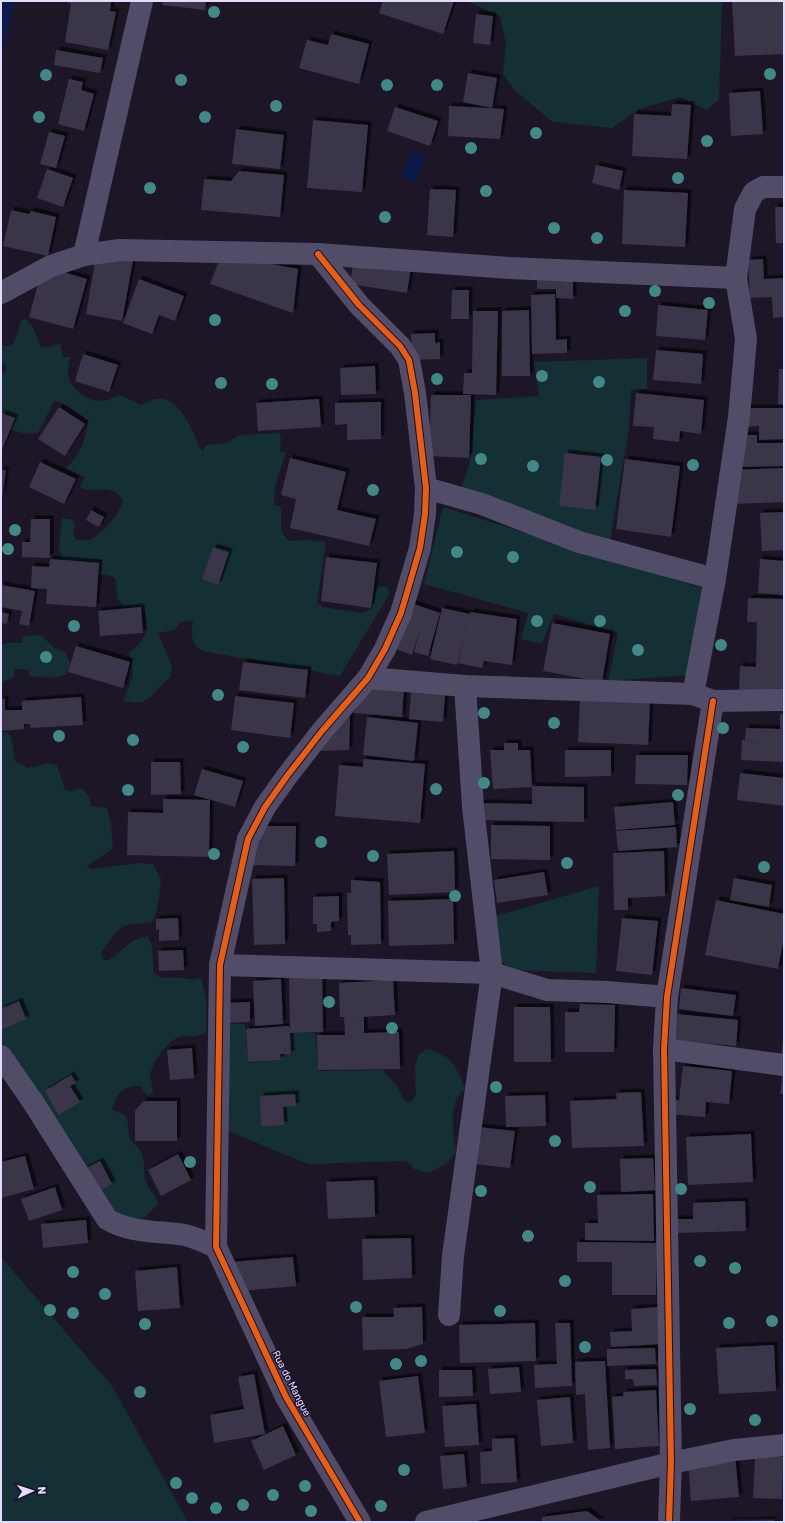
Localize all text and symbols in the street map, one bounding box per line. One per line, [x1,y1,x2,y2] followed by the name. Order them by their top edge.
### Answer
[269,1349,313,1419] street label: Rua do Mangue
[12,1471,52,1511] north arrow
[35,1486,48,1495] text: N

